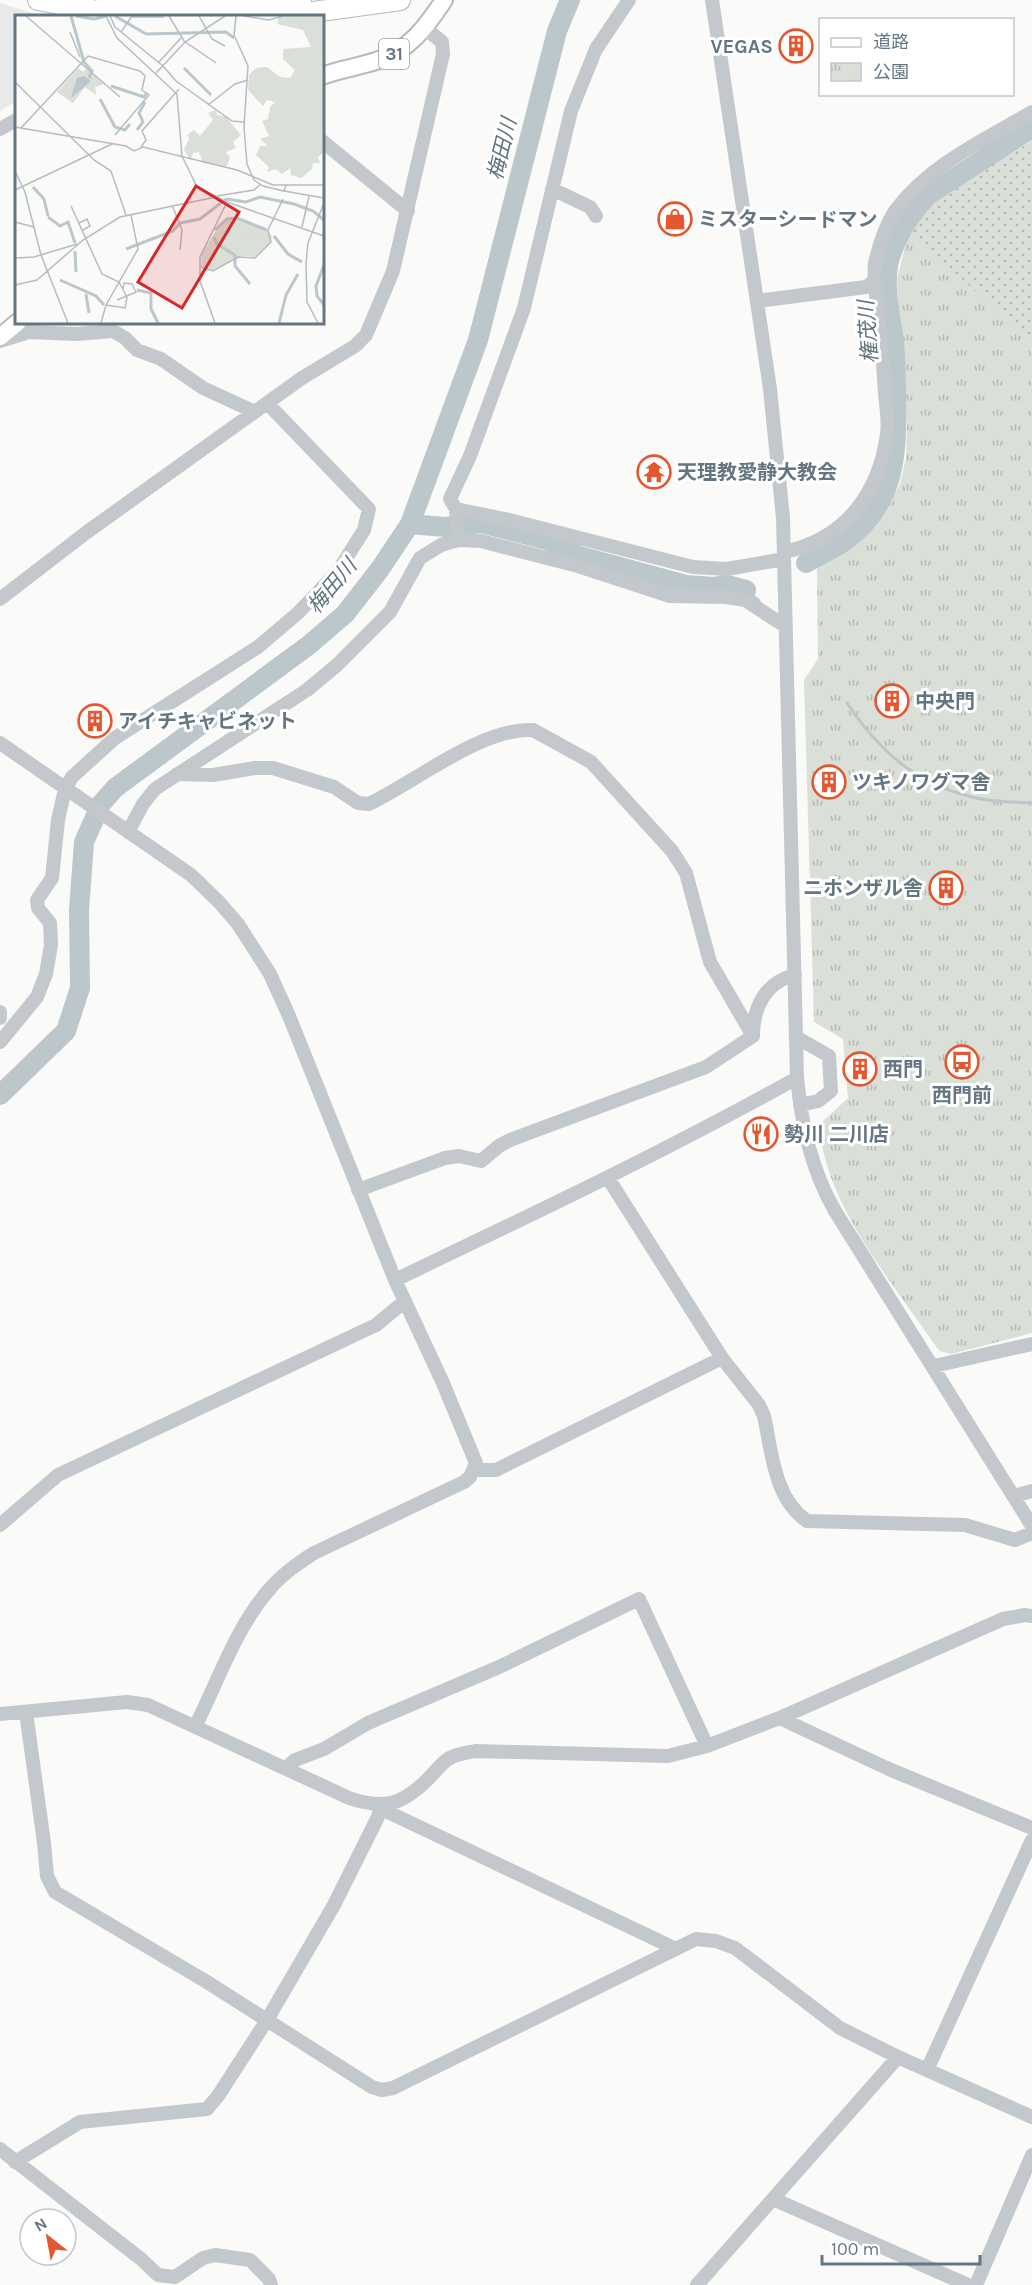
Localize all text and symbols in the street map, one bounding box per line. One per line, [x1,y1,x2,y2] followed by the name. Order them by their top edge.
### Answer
[15,15,324,324] inset map
[819,18,1014,96] legend
[778,28,814,64] building icon: VEGAS
[873,31,909,53] text: 道路
[710,35,773,58] place label: VEGAS
[379,39,409,69] road number: 31
[873,61,909,83] text: 公園
[483,114,522,182] water label: 梅田川
[657,201,693,237] shop icon: ミスターシードマン
[698,208,878,231] place label: ミスターシードマン
[854,298,882,364] water label: 権茂川
[636,454,672,490] temple icon: 天理教愛静大教会
[677,461,837,484] place label: 天理教愛静大教会
[303,553,363,618] water label: 梅田川
[874,683,910,719] building icon: 中央門
[915,690,975,713] place label: 中央門
[77,703,113,739] building icon: アイチキャビネット
[118,710,297,733] place label: アイチキャビネット
[811,764,847,800] building icon: ツキノワグマ舎
[852,771,991,794] place label: ツキノワグマ舎
[928,870,964,906] building icon: ニホンザル舎
[803,877,923,900] place label: ニホンザル舎
[944,1044,980,1080] bus stop icon: 西門前
[842,1051,878,1087] building icon: 西門
[883,1058,923,1081] place label: 西門
[932,1084,992,1107] place label: 西門前
[743,1116,779,1152] restaurant icon: 勢川 二川店
[784,1123,889,1146] place label: 勢川 二川店
[18,2207,78,2267] north arrow
[31,2213,50,2236] text: N
[822,2228,980,2266] scale bar
[831,2238,879,2260] text: 100 m

